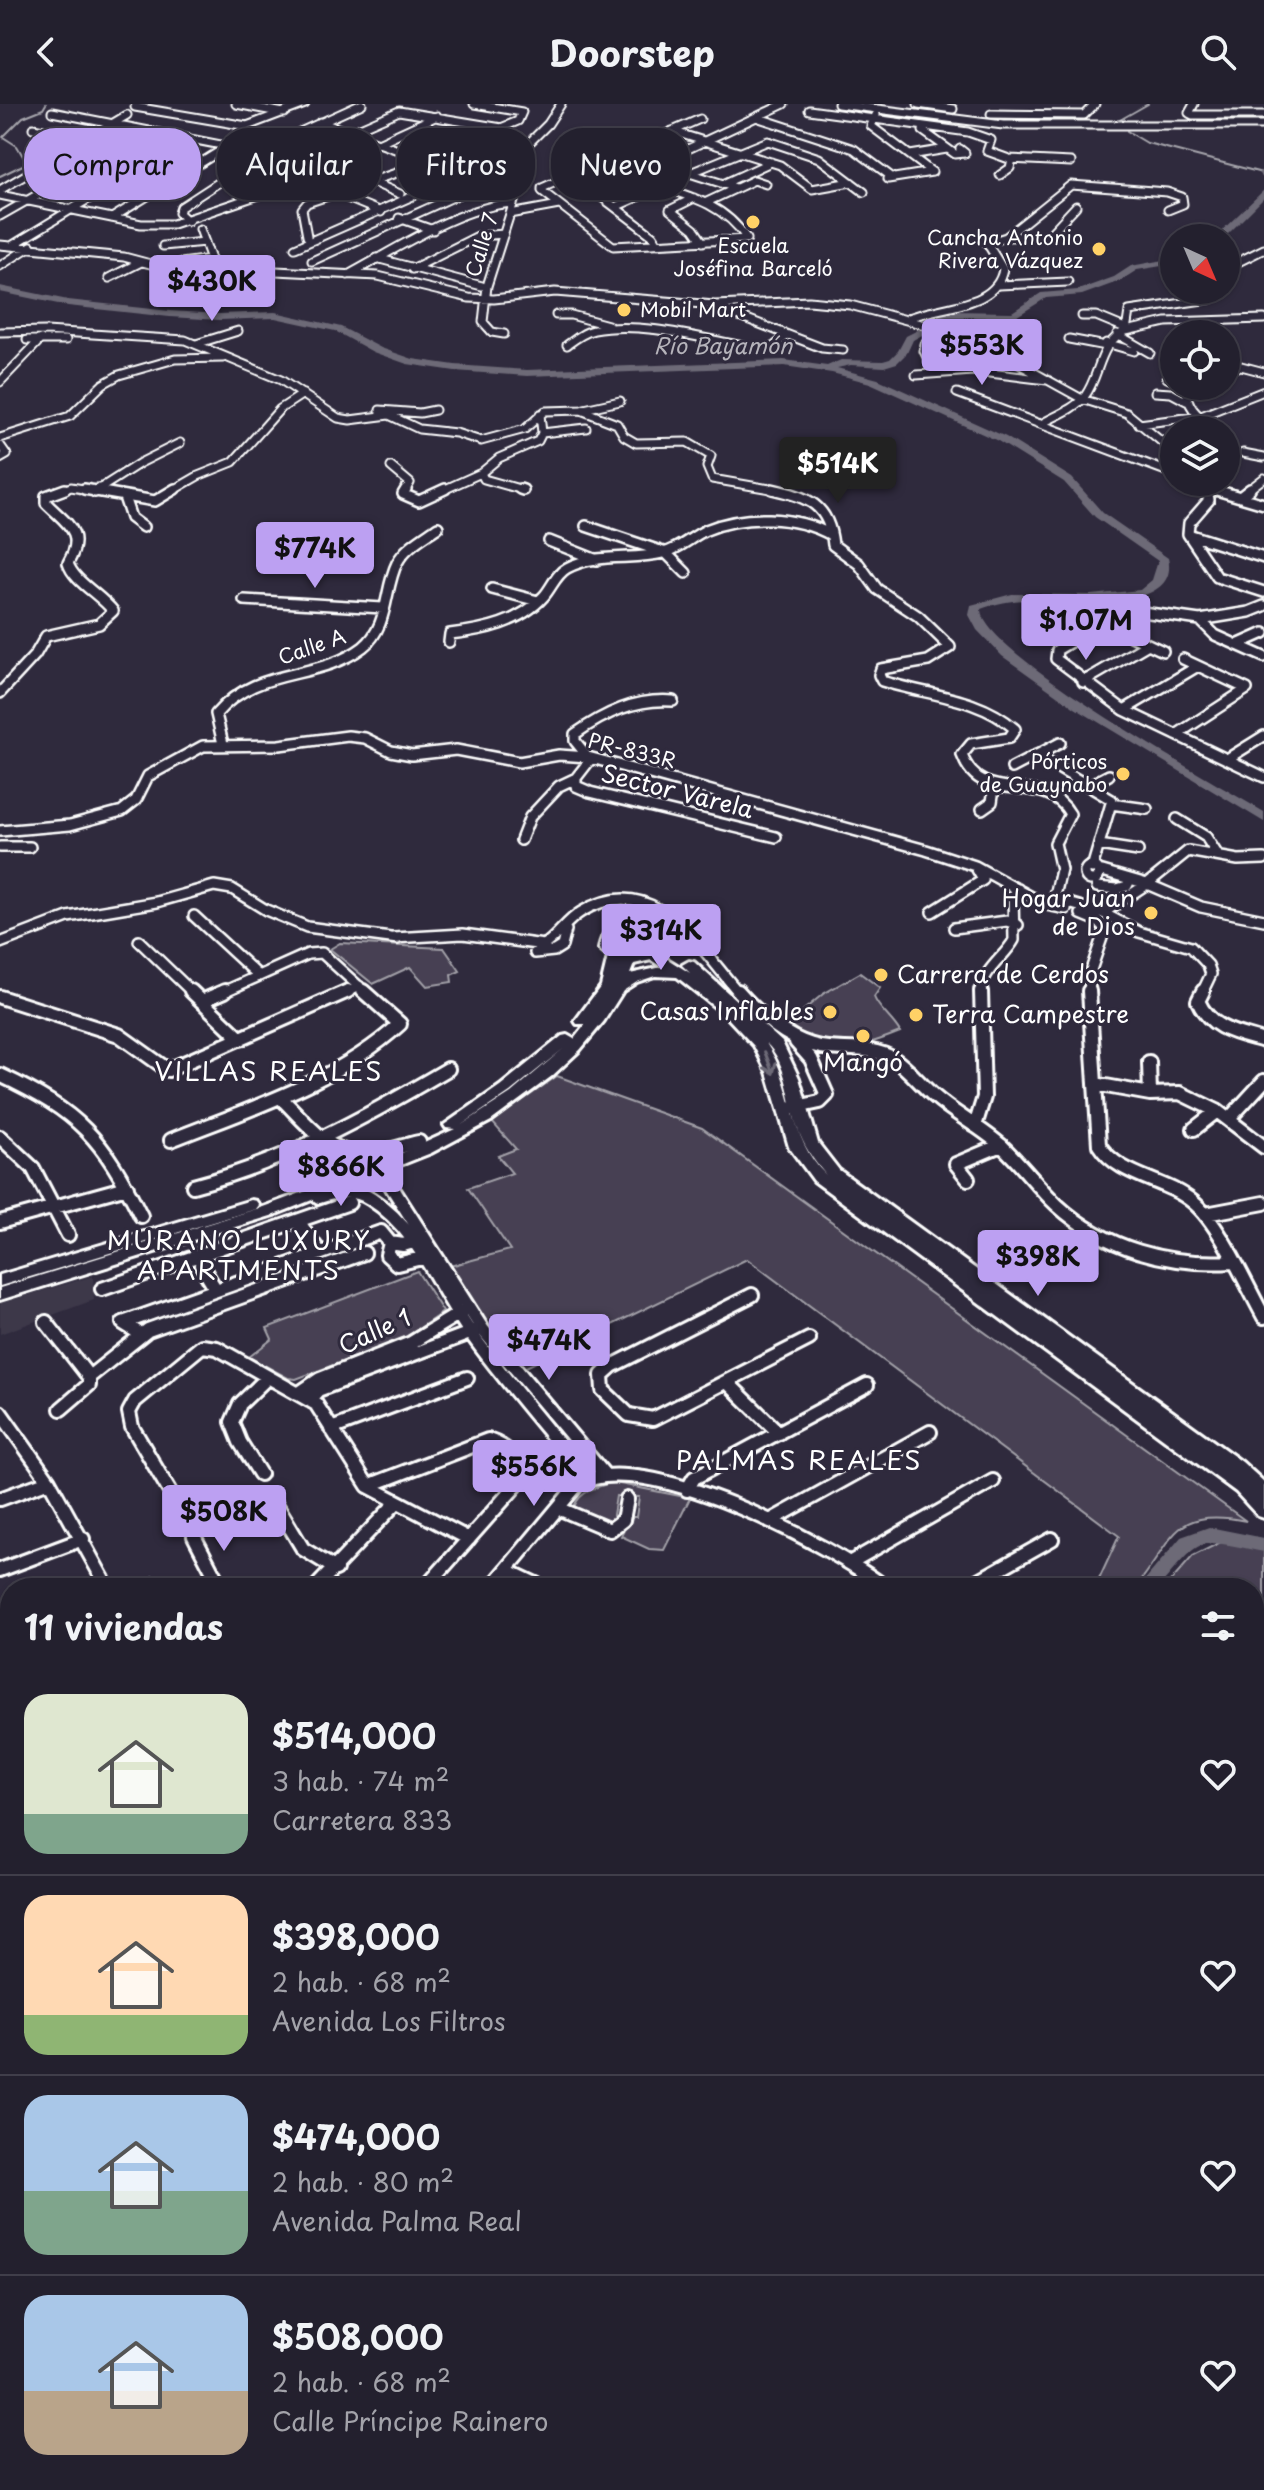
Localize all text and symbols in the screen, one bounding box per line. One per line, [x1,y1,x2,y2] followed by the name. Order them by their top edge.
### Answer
[549,25,715,79] text: Doorstep
[24,30,68,74] icon: back
[1196,30,1240,74] icon: search
[24,128,201,200] chip: Comprar
[217,128,381,200] chip: Alquilar
[397,128,535,200] chip: Filtros
[551,128,690,200] chip: Nuevo
[457,209,505,281] street label: Calle 7
[744,213,762,231] marker: Escuela Joséfina Barceló
[927,222,1083,275] place label: Cancha Antonio Rivera Vázquez
[1160,224,1240,304] north arrow
[1160,224,1240,496] map controls
[673,230,833,283] place label: Escuela Joséfina Barceló
[1090,240,1108,258] marker: Cancha Antonio Rivera Vázquez
[156,255,268,323] pin: $430K
[167,261,257,300] text: $430K
[640,294,746,324] place label: Mobil Mart
[615,301,633,319] marker: Mobil Mart
[926,319,1038,387] pin: $553K
[1160,320,1240,400] button: locate
[940,325,1024,364] text: $553K
[654,328,794,361] water label: Río Bayamón
[1160,416,1240,496] button: layers
[782,437,894,505] pin: $514K
[797,443,879,482] text: $514K
[259,522,371,590] pin: $774K
[274,528,356,567] text: $774K
[1021,594,1151,662] pin: $1.07M
[1039,600,1133,639] text: $1.07M
[274,621,350,672] street label: Calle A
[585,725,679,775] street label: PR-833R
[980,746,1107,799] place label: Pórticos de Guaynabo
[597,754,758,826] street label: Sector Varela
[1114,765,1132,783] marker: Pórticos de Guaynabo
[1002,879,1135,943] place label: Hogar Juan de Dios
[605,904,717,972] pin: $314K
[1142,904,1160,922] marker: Hogar Juan de Dios
[620,910,702,949] text: $314K
[897,955,1109,991] place label: Carrera de Cerdos
[872,966,890,984] marker: Carrera de Cerdos
[639,992,814,1028] place label: Casas Inflables
[932,995,1129,1031] place label: Terra Campestre
[821,1003,839,1021] marker: Casas Inflables
[907,1006,925,1024] marker: Terra Campestre
[854,1027,872,1045] marker: Mangó
[823,1043,903,1079] place label: Mangó
[763,1050,777,1075] one-way arrow
[155,1051,383,1090] district label: VILLAS REALES
[285,1140,397,1208] pin: $866K
[297,1146,385,1185] text: $866K
[106,1220,372,1289] district label: MURANO LUXURY APARTMENTS
[982,1230,1094,1298] pin: $398K
[996,1236,1080,1275] text: $398K
[332,1298,416,1362] street label: Calle 1
[493,1314,605,1382] pin: $474K
[507,1320,591,1359] text: $474K
[478,1440,590,1508] pin: $556K
[676,1440,922,1479] district label: PALMAS REALES
[491,1446,577,1485] text: $556K
[168,1485,280,1553] pin: $508K
[180,1491,268,1530] text: $508K
[24,1600,223,1652] text: 11 viviendas
[1196,1604,1240,1648] icon: filters
[272,1709,436,1761] text: $514,000
[88,1726,184,1822] icon: home
[1196,1752,1240,1796] icon: heart
[272,1761,449,1800] text: 3 hab. · 74 m²
[272,1800,452,1839] text: Carretera 833
[272,1910,440,1962] text: $398,000
[88,1927,184,2023] icon: home
[1196,1953,1240,1997] icon: heart
[272,1962,451,2001] text: 2 hab. · 68 m²
[272,2001,506,2040] text: Avenida Los Filtros
[272,2110,440,2162] text: $474,000
[88,2127,184,2223] icon: home
[1196,2153,1240,2197] icon: heart
[272,2162,454,2201] text: 2 hab. · 80 m²
[272,2201,522,2240] text: Avenida Palma Real
[272,2310,444,2362] text: $508,000
[88,2327,184,2423] icon: home
[1196,2353,1240,2397] icon: heart
[272,2362,451,2401] text: 2 hab. · 68 m²
[272,2401,548,2440] text: Calle Príncipe Rainero

